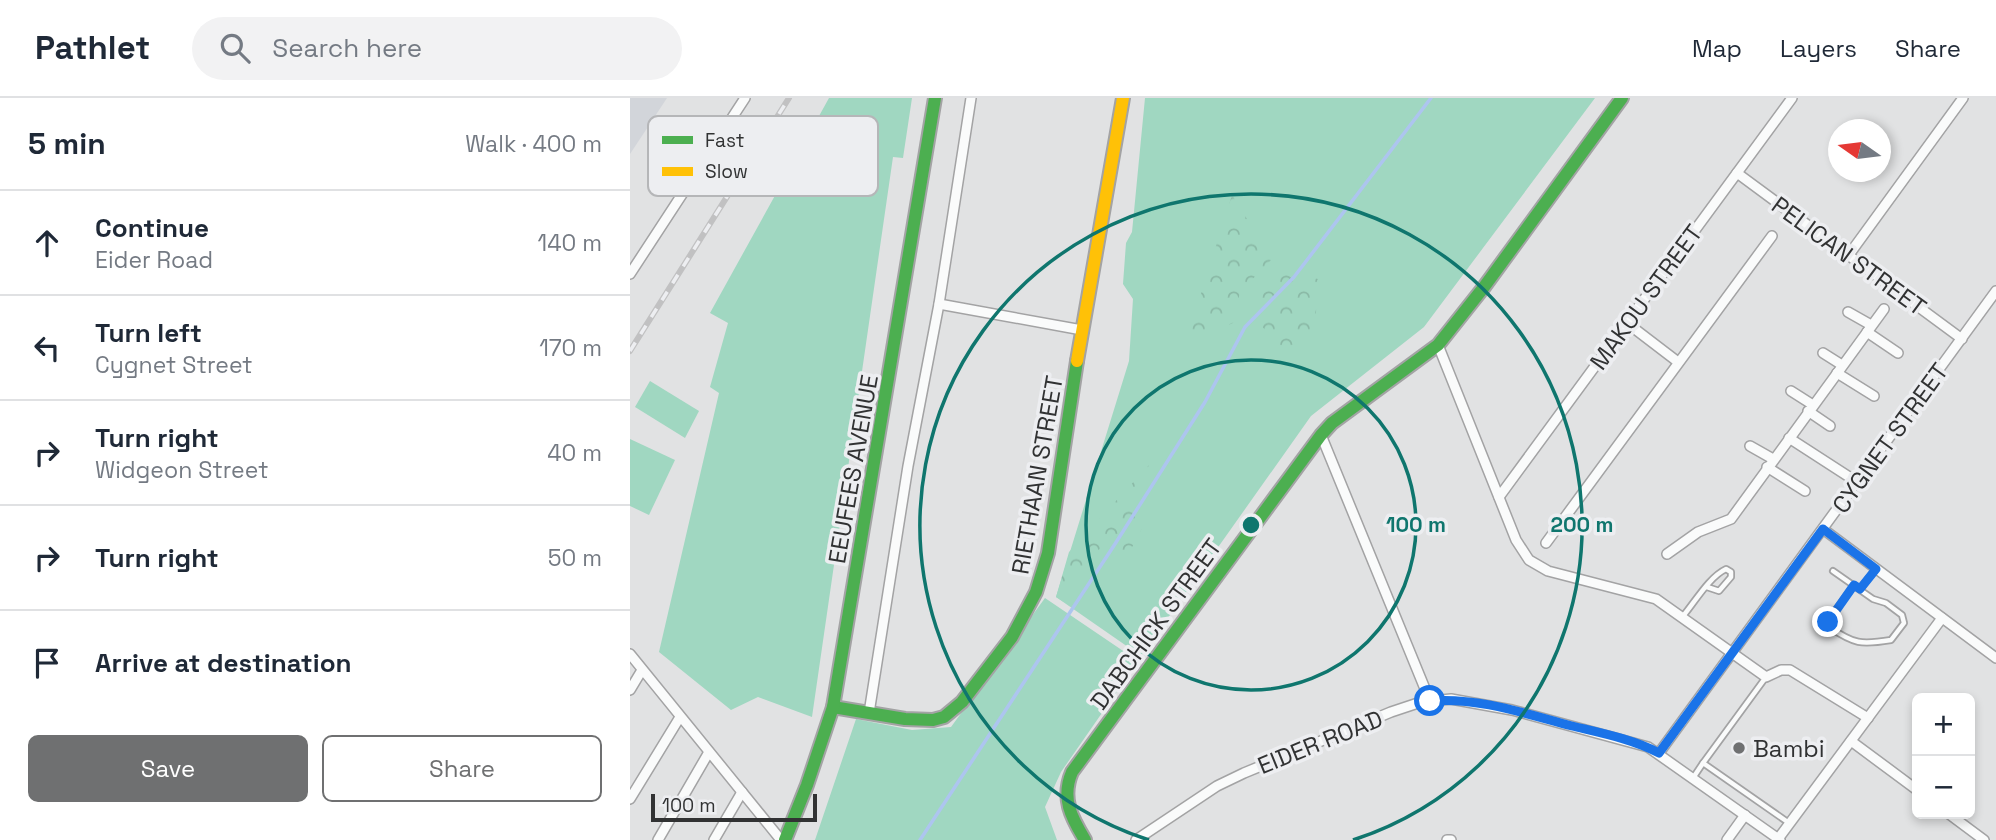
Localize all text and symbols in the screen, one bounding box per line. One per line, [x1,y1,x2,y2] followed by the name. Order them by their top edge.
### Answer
[192,17,682,80] search box
[35,27,150,69] text: Pathlet
[216,29,254,67] icon: search
[272,31,422,65] text: Search here
[1692,33,1742,64] text: Map
[1780,33,1857,64] text: Layers
[1895,33,1961,64] text: Share
[648,116,878,196] legend
[1828,119,1891,182] north arrow
[28,124,106,163] text: 5 min
[705,128,745,153] text: Fast
[465,129,602,159] text: Walk · 400 m
[705,159,748,184] text: Slow
[1766,189,1932,323] street label: PELICAN STREET
[95,211,209,245] text: Continue
[1583,218,1709,376] street label: MAKOU STREET
[28,224,66,262] icon: ahead
[538,228,602,258] text: 140 m
[95,245,213,275] text: Eider Road
[95,316,202,350] text: Turn left
[28,329,66,367] icon: left
[539,333,602,363] text: 170 m
[95,350,253,380] text: Cygnet Street
[1825,357,1955,519] street label: CYGNET STREET
[821,372,885,566] street label: EEUFEES AVENUE
[1004,373,1070,577] street label: RIETHAAN STREET
[95,421,219,455] text: Turn right
[28,434,66,472] icon: right
[547,438,602,468] text: 40 m
[95,455,268,485] text: Widgeon Street
[1386,511,1446,538] text: 100 m
[1551,511,1613,538] text: 200 m
[1239,513,1263,537] centre of rings
[1083,532,1229,716] street label: DABCHICK STREET
[28,539,66,577] icon: right
[95,541,219,575] text: Turn right
[548,543,602,573] text: 50 m
[1812,606,1843,637] route end
[28,644,66,682] icon: arrive
[95,646,352,680] text: Arrive at destination
[1414,685,1445,716] route start
[1912,693,1975,819] map controls
[1912,693,1975,756] button: +
[1253,703,1387,781] street label: EIDER ROAD
[1753,733,1825,764] place label: Bambi
[28,735,308,802] button: Save
[322,735,602,802] button: Share
[1731,740,1747,756] marker: Bambi
[1912,756,1975,819] button: −
[651,791,817,823] scale bar
[662,793,716,818] text: 100 m

